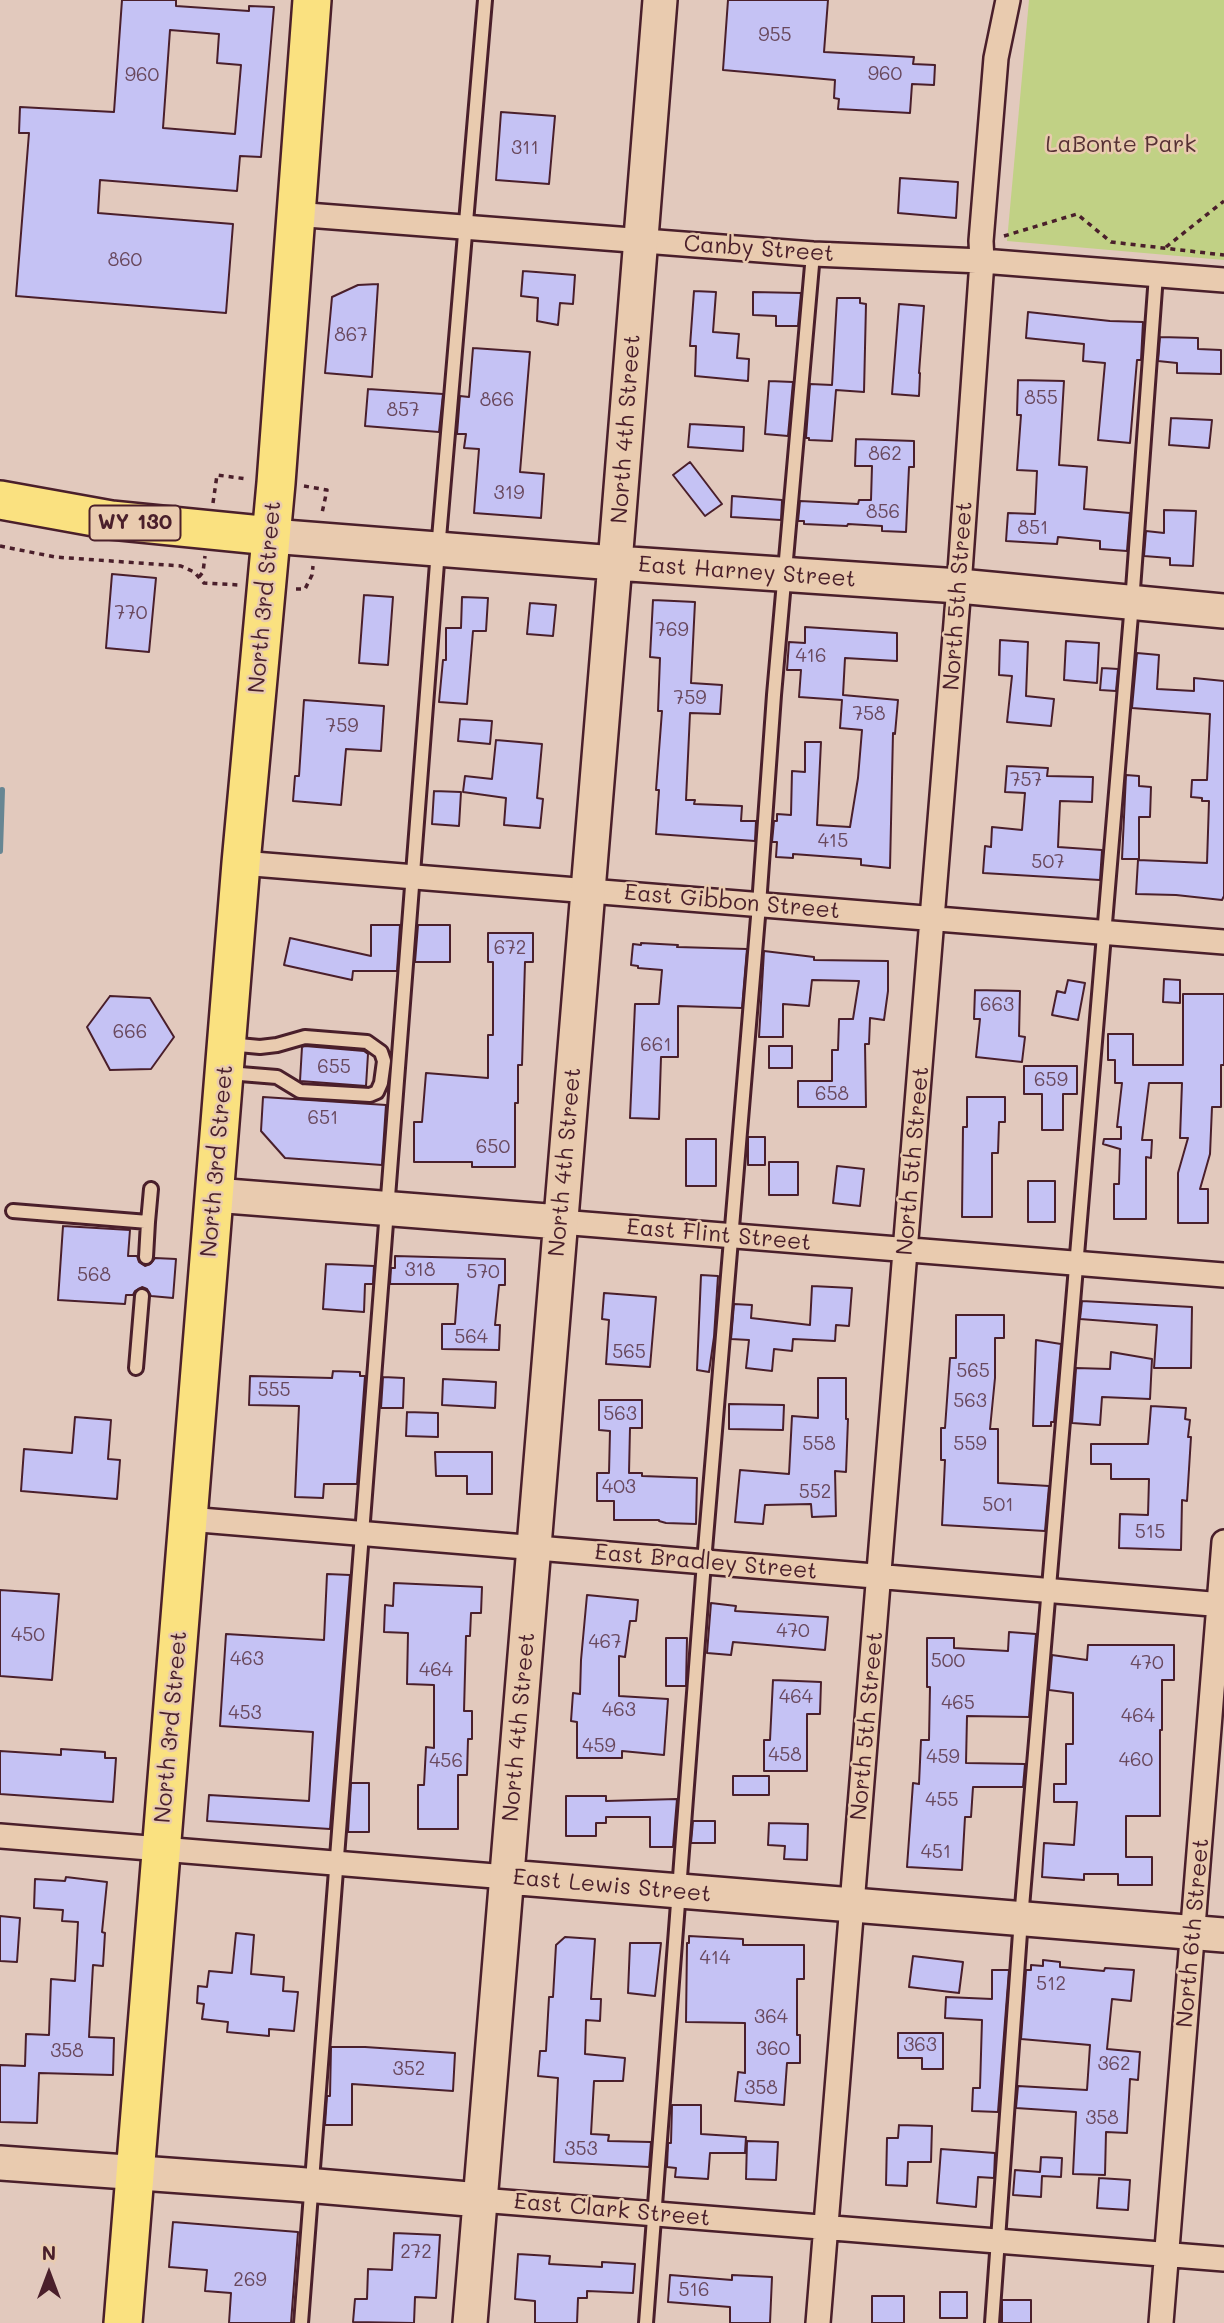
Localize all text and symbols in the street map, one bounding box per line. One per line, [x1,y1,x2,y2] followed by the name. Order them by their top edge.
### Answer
[758,24,792,46] house number: 955
[868,63,902,85] house number: 960
[125,64,159,86] house number: 960
[1046,131,1196,159] park label: LaBonte Park
[511,137,539,159] house number: 311
[683,230,835,268] street label: Canby Street
[108,249,142,271] house number: 860
[334,324,368,346] house number: 867
[606,333,646,525] street label: North 4th Street
[1024,387,1058,409] house number: 855
[480,389,514,411] house number: 866
[386,399,420,421] house number: 857
[868,443,902,465] house number: 862
[494,482,524,504] house number: 319
[243,500,287,694] street label: North 3rd Street
[938,500,978,692] street label: North 5th Street
[866,501,900,523] house number: 856
[90,505,180,540] road number: WY 130
[1017,517,1049,539] house number: 851
[637,551,857,593] street label: East Harney Street
[115,602,147,624] house number: 770
[655,619,689,641] house number: 769
[795,645,827,667] house number: 416
[674,687,706,709] house number: 759
[852,703,886,725] house number: 758
[326,715,358,737] house number: 759
[1010,769,1042,791] house number: 757
[818,830,848,852] house number: 415
[1031,851,1065,873] house number: 507
[623,879,841,925] street label: East Gibbon Street
[494,937,526,959] house number: 672
[980,994,1014,1016] house number: 663
[113,1021,147,1043] house number: 666
[640,1034,672,1056] house number: 661
[317,1056,351,1078] house number: 655
[195,1064,239,1258] street label: North 3rd Street
[891,1065,935,1257] street label: North 5th Street
[543,1066,587,1258] street label: North 4th Street
[1034,1069,1068,1091] house number: 659
[815,1083,849,1105] house number: 658
[307,1107,339,1129] house number: 651
[476,1136,510,1158] house number: 650
[626,1213,812,1257] street label: East Flint Street
[404,1259,436,1281] house number: 318
[466,1261,500,1283] house number: 570
[77,1264,111,1286] house number: 568
[454,1326,488,1348] house number: 564
[612,1341,646,1363] house number: 565
[956,1360,990,1382] house number: 565
[257,1379,291,1401] house number: 555
[953,1390,987,1412] house number: 563
[603,1403,637,1425] house number: 563
[802,1433,836,1455] house number: 558
[953,1433,987,1455] house number: 559
[602,1476,636,1498] house number: 403
[799,1481,831,1503] house number: 552
[982,1494,1014,1516] house number: 501
[1135,1521,1165,1543] house number: 515
[593,1539,819,1585] street label: East Bradley Street
[776,1620,810,1642] house number: 470
[11,1624,45,1646] house number: 450
[149,1630,193,1824] street label: North 3rd Street
[845,1630,889,1822] street label: North 5th Street
[497,1631,541,1823] street label: North 4th Street
[588,1631,622,1653] house number: 467
[230,1648,264,1670] house number: 463
[931,1650,965,1672] house number: 500
[1130,1652,1164,1674] house number: 470
[419,1659,453,1681] house number: 464
[779,1686,813,1708] house number: 464
[941,1692,975,1714] house number: 465
[602,1699,636,1721] house number: 463
[228,1702,262,1724] house number: 453
[1121,1705,1155,1727] house number: 464
[582,1735,616,1757] house number: 459
[768,1744,802,1766] house number: 458
[926,1746,960,1768] house number: 459
[1119,1749,1153,1771] house number: 460
[429,1750,463,1772] house number: 456
[925,1789,959,1811] house number: 455
[1171,1837,1215,2029] street label: North 6th Street
[921,1841,951,1863] house number: 451
[512,1864,712,1908] street label: East Lewis Street
[700,1947,730,1969] house number: 414
[1036,1973,1066,1995] house number: 512
[754,2006,788,2028] house number: 364
[903,2034,937,2056] house number: 363
[756,2038,790,2060] house number: 360
[50,2040,84,2062] house number: 358
[1097,2053,1131,2075] house number: 362
[393,2058,425,2080] house number: 352
[744,2077,778,2099] house number: 358
[1085,2107,1119,2129] house number: 358
[564,2138,598,2160] house number: 353
[513,2188,711,2232] street label: East Clark Street
[14,2239,84,2309] north arrow
[42,2240,56,2265] text: N
[400,2241,432,2263] house number: 272
[233,2269,267,2291] house number: 269
[678,2279,710,2301] house number: 516

